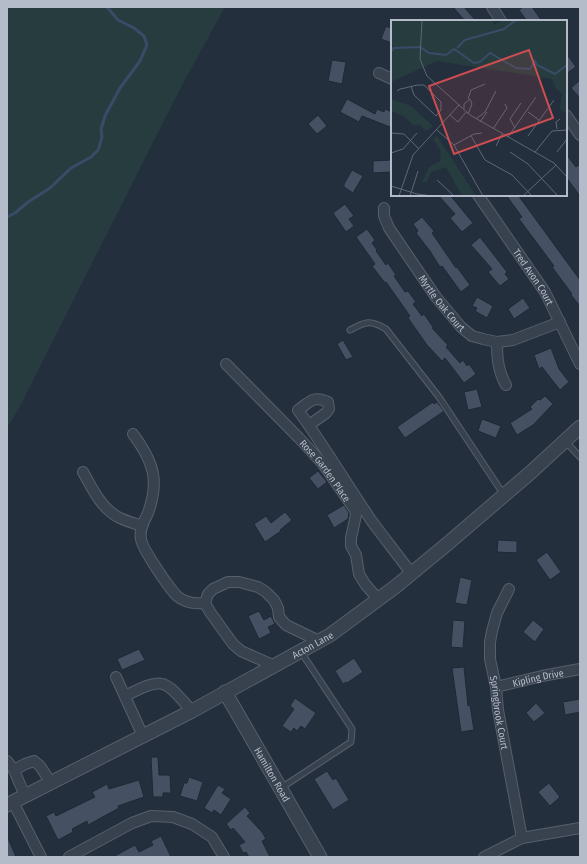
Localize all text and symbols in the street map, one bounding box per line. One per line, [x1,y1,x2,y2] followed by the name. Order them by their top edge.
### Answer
[391,20,567,196] inset map
[510,247,556,308] street label: Tred Avon Court
[416,273,468,335] street label: Myrtle Oak Court
[297,438,353,505] street label: Rose Garden Place
[290,629,336,662] street label: Acton Lane
[511,667,565,690] street label: Kipling Drive
[487,675,510,751] street label: Springbrook Court
[251,746,292,804] street label: Hamilton Road

